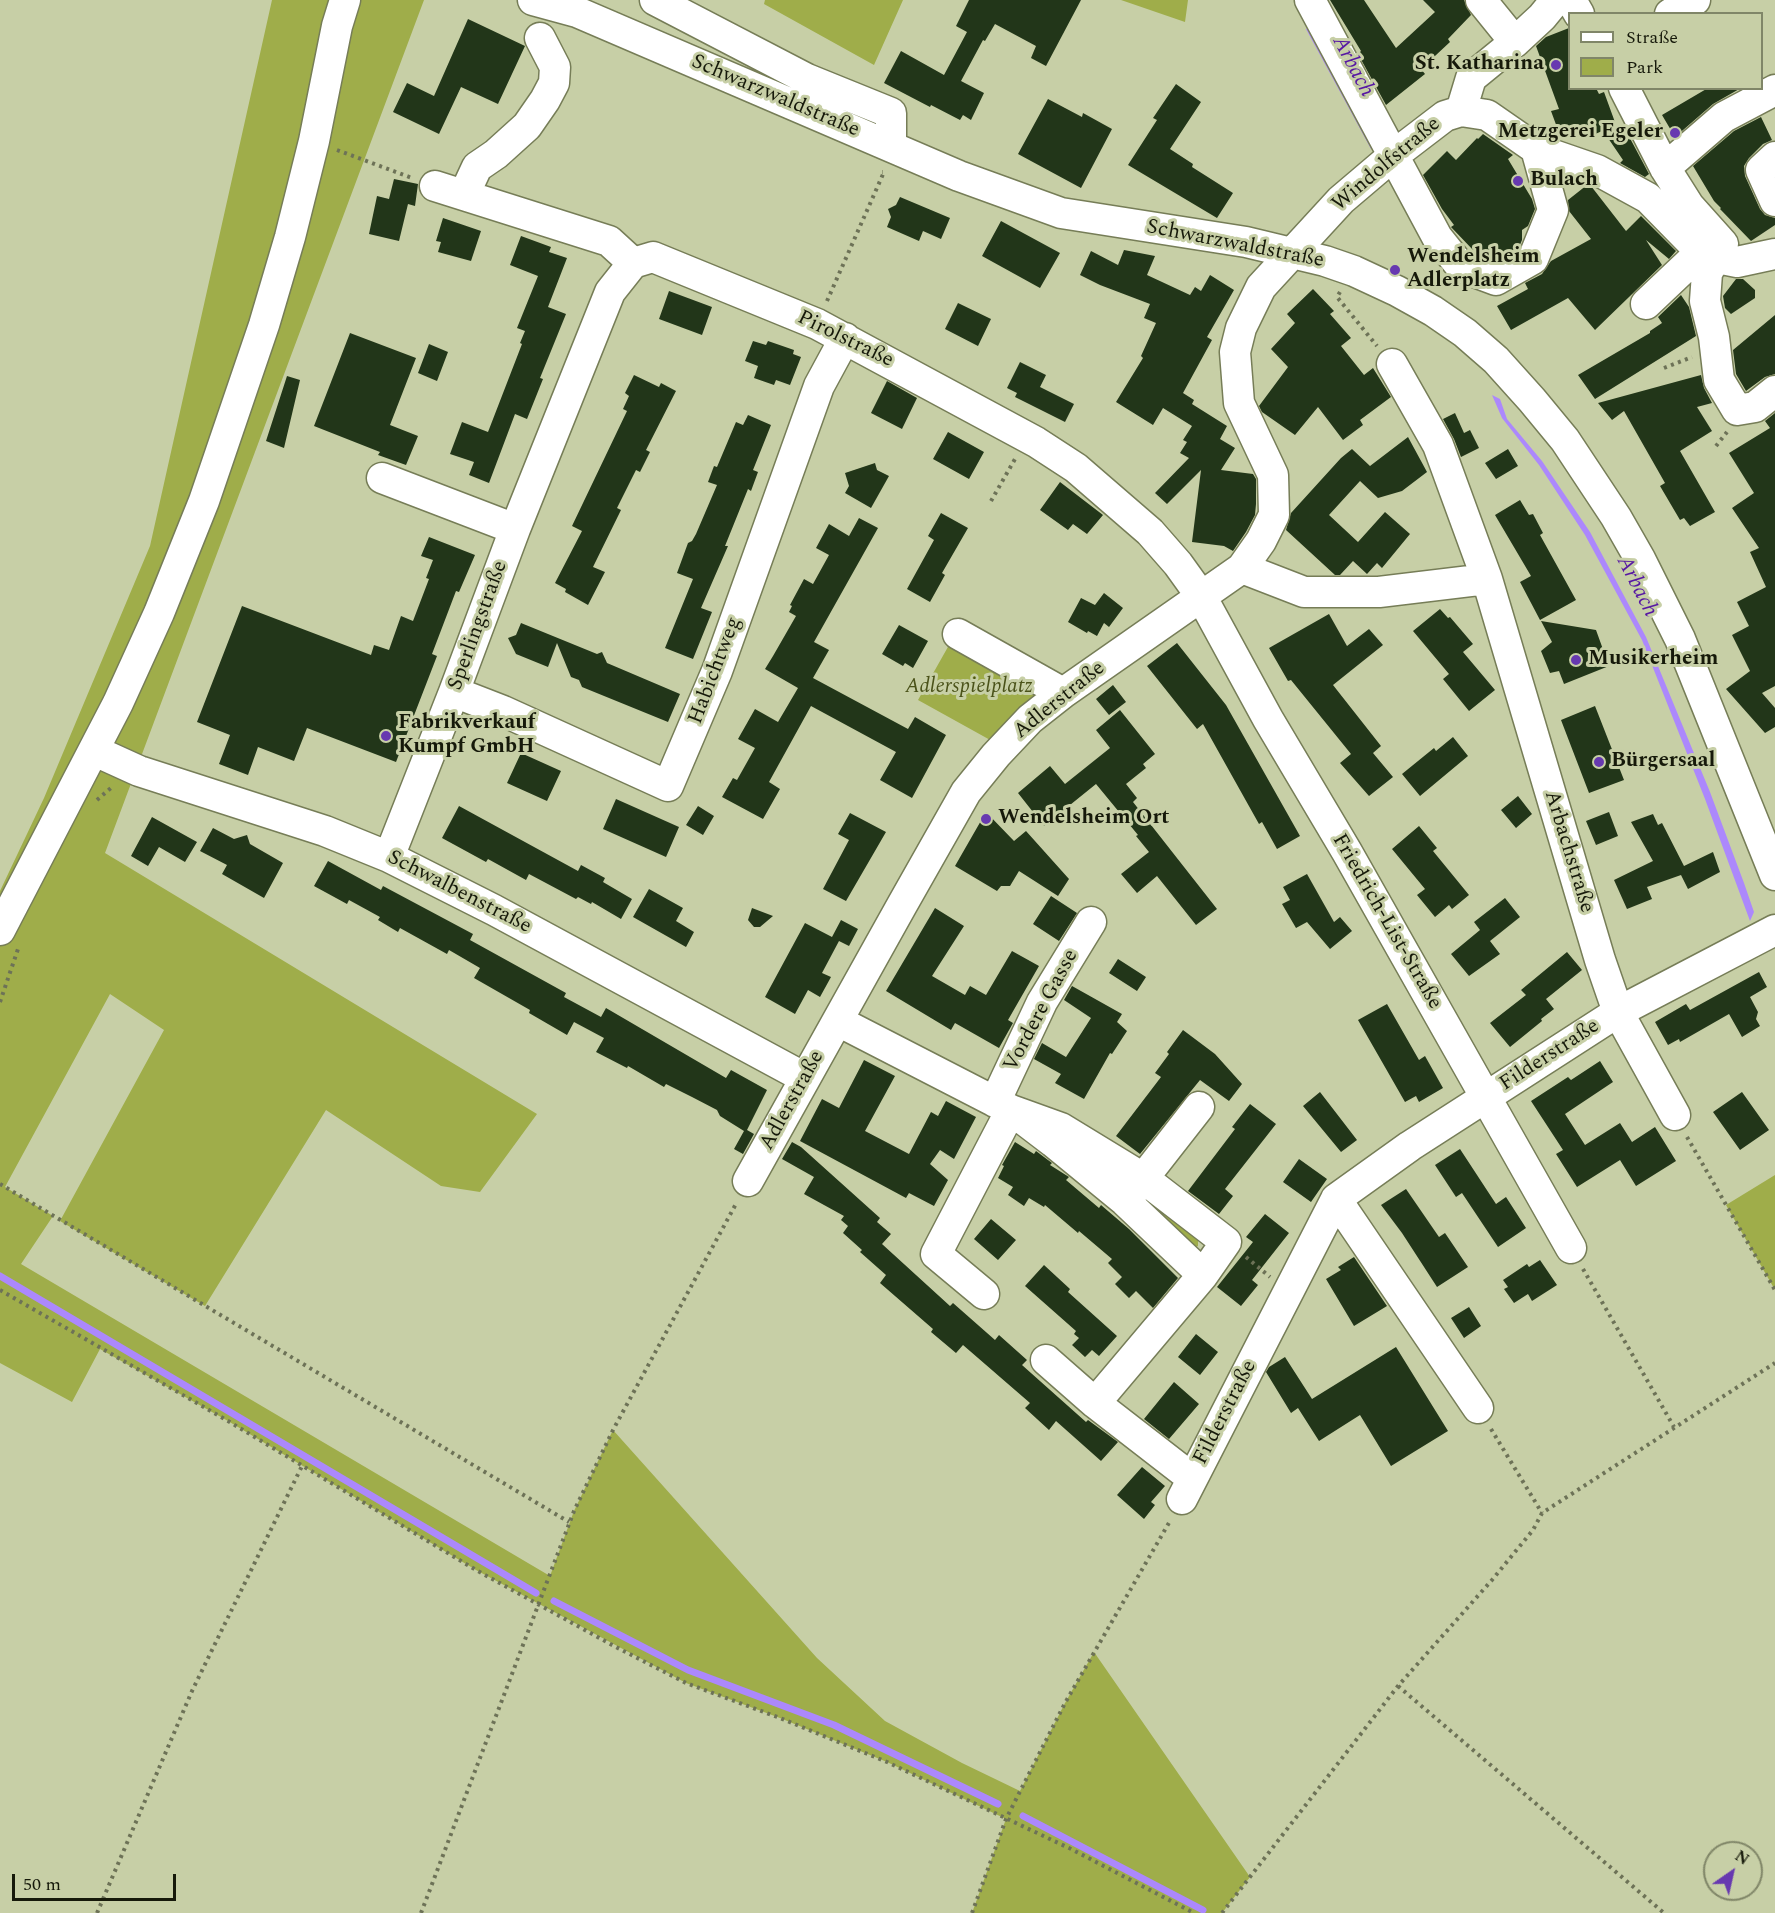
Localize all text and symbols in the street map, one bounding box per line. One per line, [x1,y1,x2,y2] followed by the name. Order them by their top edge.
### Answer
[1568,12,1763,90] legend
[1626,24,1678,51] text: Straße
[1325,32,1379,102] water label: Arbach
[687,50,863,144] street label: Schwarzwaldstraße
[1415,52,1544,78] place label: St. Katharina
[1626,54,1663,81] text: Park
[1549,58,1563,72] marker: St. Katharina
[1328,112,1446,218] street label: Windolfstraße
[1498,120,1663,146] place label: Metzgerei Egeler
[1668,126,1682,140] marker: Metzgerei Egeler
[1530,168,1598,194] place label: Bulach
[1511,174,1525,188] marker: Bulach
[1144,215,1326,275] street label: Schwarzwaldstraße
[1407,245,1540,295] place label: Wendelsheim Adlerplatz
[1388,263,1402,277] marker: Wendelsheim Adlerplatz
[793,306,897,374] street label: Pirolstraße
[1609,552,1663,622] water label: Arbach
[444,558,514,694] street label: Sperlingstraße
[684,614,748,728] street label: Habichtweg
[1588,647,1718,673] place label: Musikerheim
[1569,653,1583,667] marker: Musikerheim
[1009,657,1111,745] street label: Adlerstraße
[905,675,1033,701] park label: Adlerspielplatz
[398,711,535,761] place label: Fabrikverkauf Kumpf GmbH
[379,729,393,743] marker: Fabrikverkauf Kumpf GmbH
[1611,749,1715,775] place label: Bürgersaal
[1592,755,1606,769] marker: Bürgersaal
[1537,788,1599,916] street label: Arbachstraße
[998,806,1169,832] place label: Wendelsheim Ort
[979,812,993,826] marker: Wendelsheim Ort
[1325,830,1447,1014] street label: Friedrich-List-Straße
[383,846,535,940] street label: Schwalbenstraße
[999,946,1085,1076] street label: Vordere Gasse
[1495,1014,1605,1098] street label: Filderstraße
[755,1047,831,1155] street label: Adlerstraße
[1189,1357,1263,1469] street label: Filderstraße
[1703,1841,1763,1901] north arrow
[1730,1844,1754,1871] text: N
[15,1862,178,1900] scale bar
[23,1871,61,1898] text: 50 m

